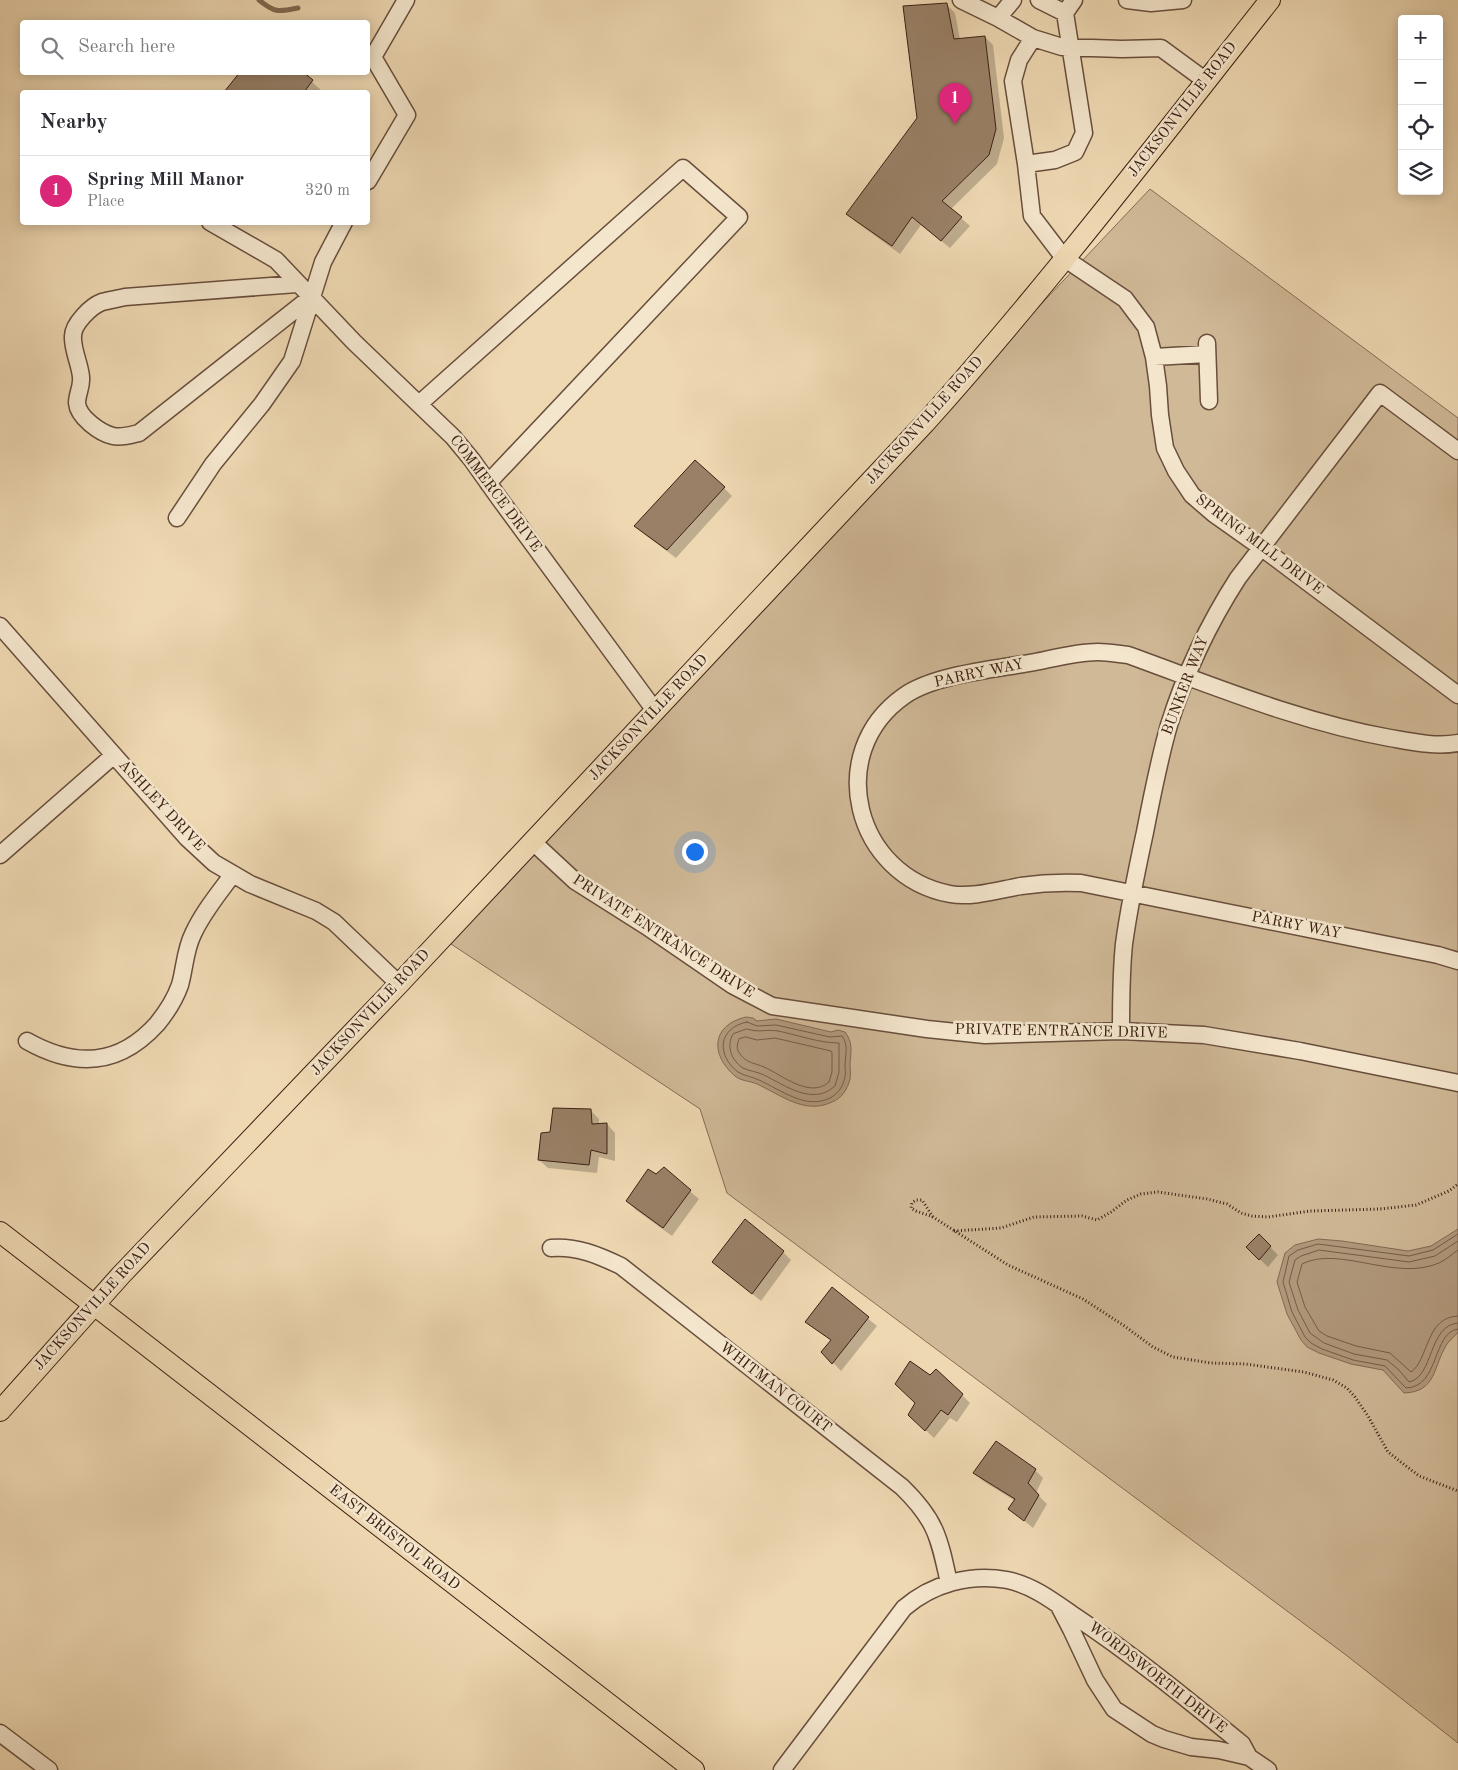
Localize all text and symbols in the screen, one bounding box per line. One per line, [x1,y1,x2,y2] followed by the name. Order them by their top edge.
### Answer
[1398,15,1443,195] map controls
[1398,15,1443,60] button: +
[20,20,370,75] search box
[38,34,66,62] icon: search
[78,38,175,57] text: Search here
[1126,40,1240,180] street label: JACKSONVILLE ROAD
[1398,60,1443,105] button: −
[939,83,971,124] pin: 1
[1398,105,1443,150] button: locate
[40,112,108,133] text: Nearby
[1398,150,1443,195] button: layers
[87,171,244,190] text: Spring Mill Manor
[51,183,61,199] text: 1
[305,183,350,199] text: 320 m
[87,194,124,210] text: Place
[864,354,986,488] street label: JACKSONVILLE ROAD
[446,433,544,555] street label: COMMERCE DRIVE
[1192,492,1326,598] street label: SPRING MILL DRIVE
[1160,635,1212,737] street label: BUNKER WAY
[587,652,711,784] street label: JACKSONVILLE ROAD
[933,657,1025,691] street label: PARRY WAY
[115,758,207,854] street label: ASHLEY DRIVE
[682,839,708,865] your location
[570,873,756,1001] street label: PRIVATE ENTRANCE DRIVE
[1250,910,1342,942] street label: PARRY WAY
[309,947,433,1079] street label: JACKSONVILLE ROAD
[954,1023,1168,1041] street label: PRIVATE ENTRANCE DRIVE
[32,1240,154,1374] street label: JACKSONVILLE ROAD
[716,1340,834,1436] street label: WHITMAN COURT
[326,1482,462,1594] street label: EAST BRISTOL ROAD
[1085,1620,1229,1736] street label: WORDSWORTH DRIVE

